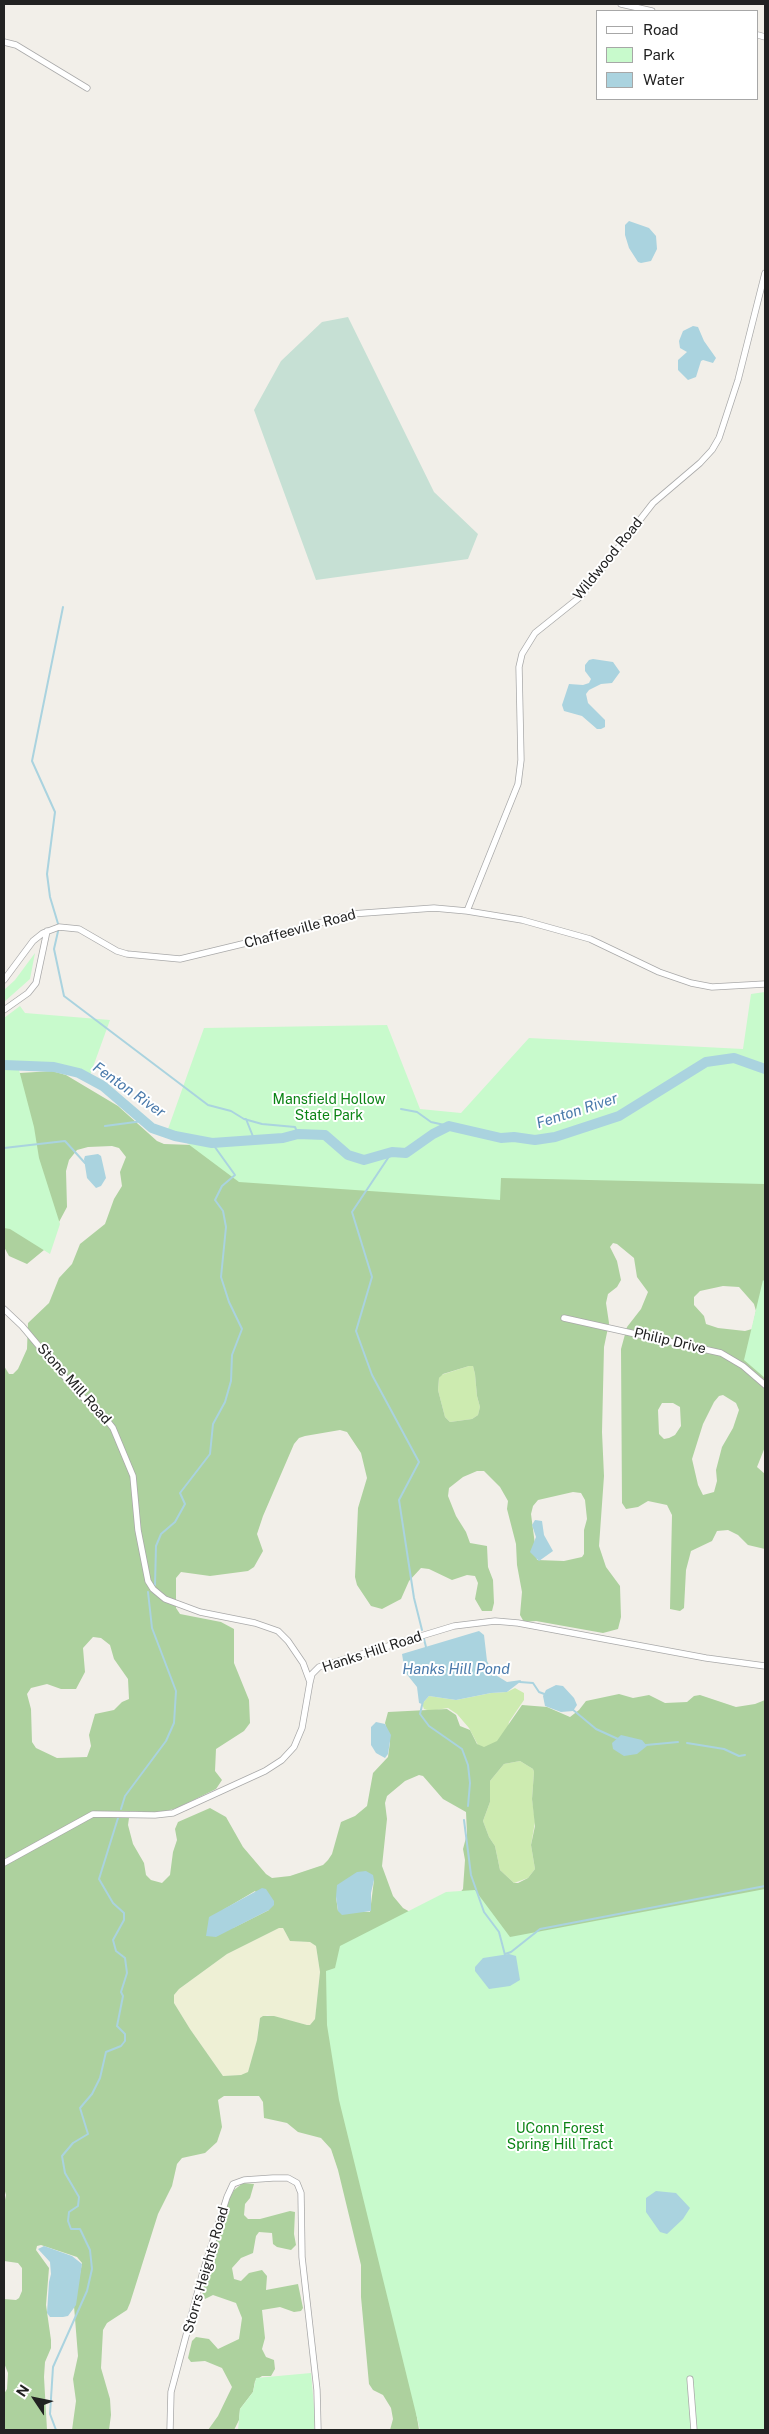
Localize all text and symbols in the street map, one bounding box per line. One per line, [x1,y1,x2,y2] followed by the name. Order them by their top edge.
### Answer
[596,10,759,100] legend
[643,21,679,38] text: Road
[643,46,675,63] text: Park
[643,71,685,88] text: Water
[570,515,646,603] street label: Wildwood Road
[242,906,358,952] street label: Chaffeeville Road
[89,1058,169,1122] water label: Fenton River
[534,1089,620,1133] water label: Fenton River
[273,1092,385,1124] park label: Mansfield Hollow State Park
[632,1325,708,1357] street label: Philip Drive
[33,1340,115,1428] street label: Stone Mill Road
[320,1628,424,1676] street label: Hanks Hill Road
[402,1660,510,1678] water label: Hanks Hill Pond
[507,2121,613,2154] park label: UConn Forest Spring Hill Tract
[180,2205,232,2335] street label: Storrs Heights Road
[10,2374,60,2424] north arrow
[13,2382,32,2400] text: N

